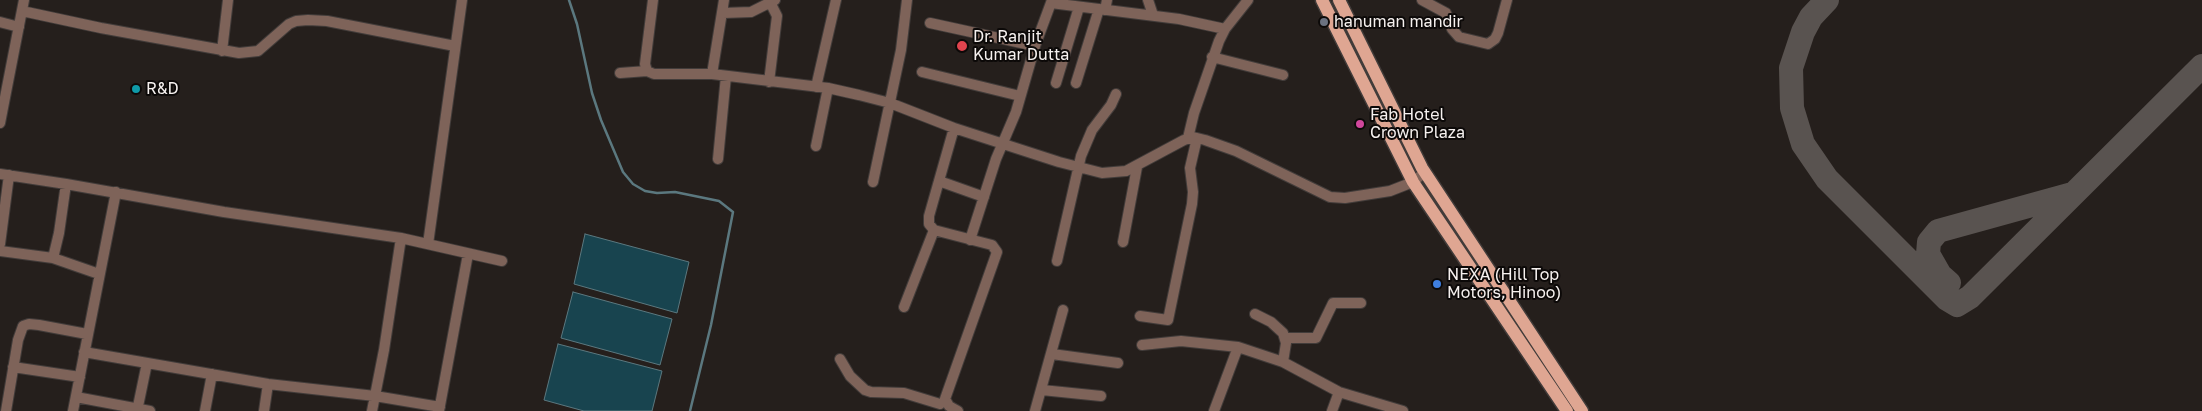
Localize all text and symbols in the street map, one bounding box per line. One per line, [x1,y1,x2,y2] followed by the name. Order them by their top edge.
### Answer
[1334,12,1463,32] place label: hanuman mandir
[1318,16,1330,28] marker: hanuman mandir
[973,27,1069,65] place label: Dr. Ranjit Kumar Dutta
[955,39,969,53] marker: Dr. Ranjit Kumar Dutta
[146,79,179,99] place label: R&D
[130,83,142,95] marker: R&D
[1370,105,1465,143] place label: Fab Hotel Crown Plaza
[1354,118,1366,130] marker: Fab Hotel Crown Plaza
[1447,265,1561,303] place label: NEXA (Hill Top Motors, Hinoo)
[1431,278,1443,290] marker: NEXA (Hill Top Motors, Hinoo)

